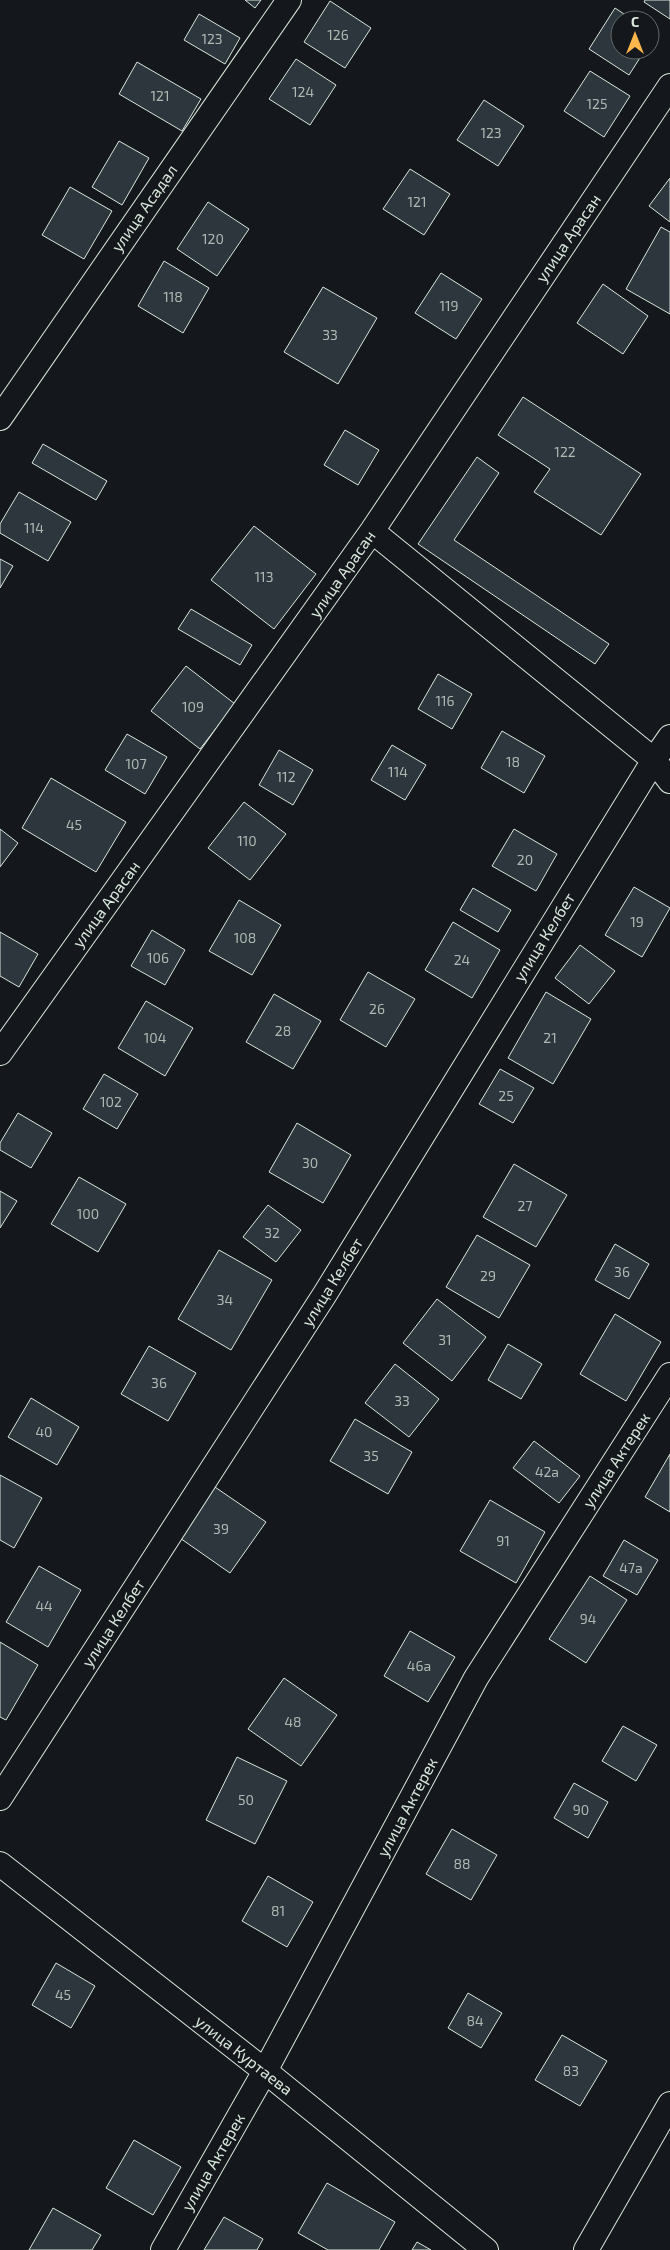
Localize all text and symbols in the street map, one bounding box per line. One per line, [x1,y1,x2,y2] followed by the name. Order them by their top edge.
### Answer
[610,10,660,60] north arrow
[631,13,639,30] text: С
[327,26,349,43] house number: 126
[201,30,223,47] house number: 123
[292,83,314,100] house number: 124
[150,87,170,104] house number: 121
[587,95,607,112] house number: 125
[480,124,502,141] house number: 123
[107,160,181,256] street label: улица Асадал
[531,190,605,286] street label: улица Арасан
[407,193,427,210] house number: 121
[202,230,224,247] house number: 120
[163,288,183,305] house number: 118
[439,297,459,314] house number: 119
[322,326,338,343] house number: 33
[554,443,576,460] house number: 122
[24,519,44,536] house number: 114
[304,526,380,622] street label: улица Арасан
[255,568,273,585] house number: 113
[435,692,455,709] house number: 116
[182,698,204,715] house number: 109
[506,753,520,770] house number: 18
[125,755,147,772] house number: 107
[388,763,408,780] house number: 114
[276,768,296,785] house number: 112
[66,816,82,833] house number: 45
[237,832,257,849] house number: 110
[517,851,533,868] house number: 20
[68,857,144,951] street label: улица Арасан
[509,889,579,985] street label: улица Келбет
[630,913,644,930] house number: 19
[234,929,256,946] house number: 108
[147,949,169,966] house number: 106
[454,951,470,968] house number: 24
[369,1000,385,1017] house number: 26
[275,1022,291,1039] house number: 28
[144,1029,166,1046] house number: 104
[543,1029,557,1046] house number: 21
[498,1087,514,1104] house number: 25
[100,1093,122,1110] house number: 102
[302,1154,318,1171] house number: 30
[517,1197,533,1214] house number: 27
[77,1205,99,1222] house number: 100
[264,1224,280,1241] house number: 32
[297,1234,367,1330] street label: улица Келбет
[614,1263,630,1280] house number: 36
[480,1267,496,1284] house number: 29
[217,1291,233,1308] house number: 34
[438,1331,452,1348] house number: 31
[151,1374,167,1391] house number: 36
[394,1392,410,1409] house number: 33
[578,1408,654,1511] street label: улица Актерек
[35,1423,53,1440] house number: 40
[363,1447,379,1464] house number: 35
[535,1463,559,1480] house number: 42а
[213,1520,229,1537] house number: 39
[496,1532,510,1549] house number: 91
[619,1559,643,1576] house number: 47а
[77,1575,149,1671] street label: улица Келбет
[35,1597,53,1614] house number: 44
[580,1610,596,1627] house number: 94
[407,1657,431,1674] house number: 46а
[284,1713,302,1730] house number: 48
[372,1754,442,1860] street label: улица Актерек
[238,1791,254,1808] house number: 50
[573,1801,589,1818] house number: 90
[454,1855,471,1872] house number: 88
[271,1902,285,1919] house number: 81
[55,1986,71,2003] house number: 45
[191,2011,297,2099] street label: улица Куртаева
[466,2012,484,2029] house number: 84
[563,2062,579,2079] house number: 83
[177,2109,249,2214] street label: улица Актерек

